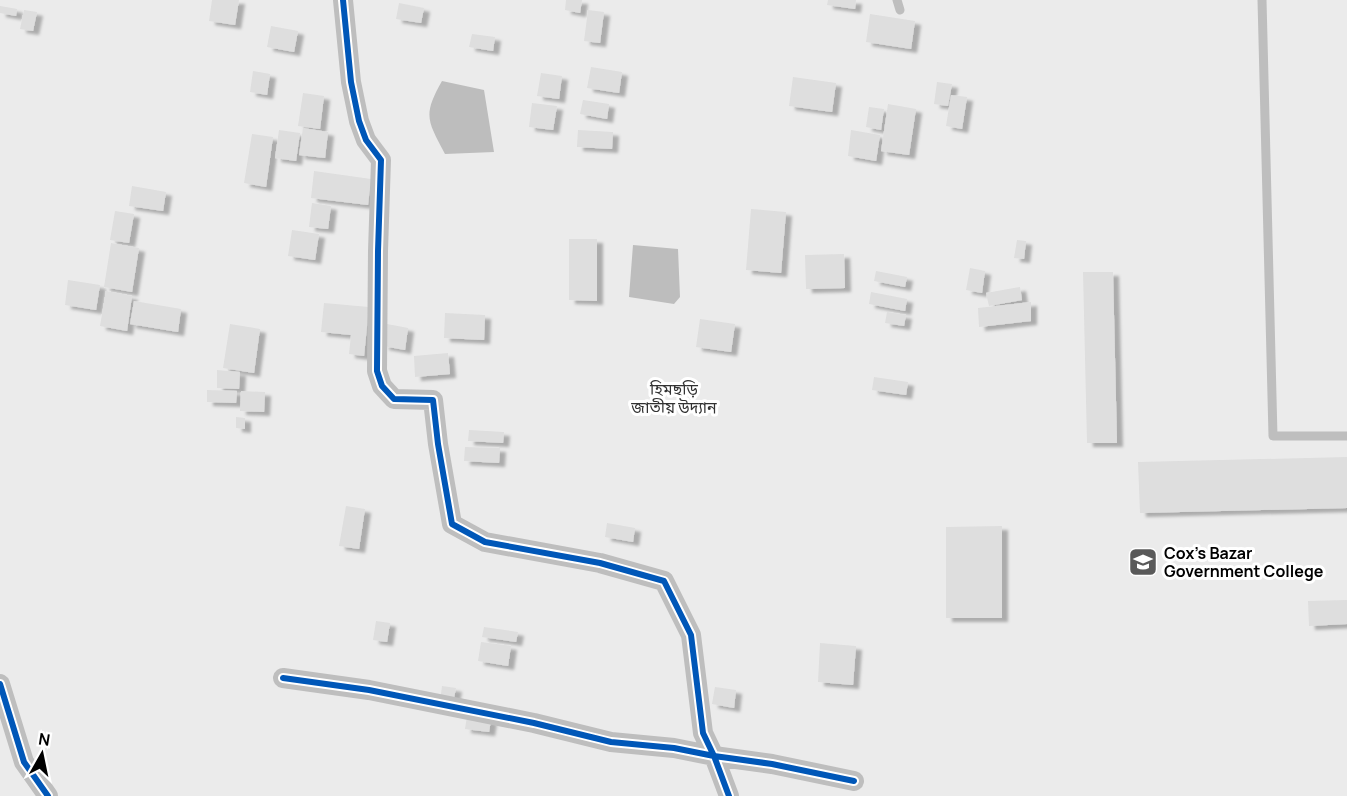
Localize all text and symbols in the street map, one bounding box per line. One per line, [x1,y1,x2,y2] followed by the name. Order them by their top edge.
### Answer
[630,378,717,418] park label: হিমছড়ি জাতীয় উদ্যান
[1164,542,1324,582] place label: Cox's Bazar Government College
[1127,546,1159,578] school or university icon: Cox's Bazar Government College
[12,724,72,784] north arrow
[37,727,52,751] text: N

